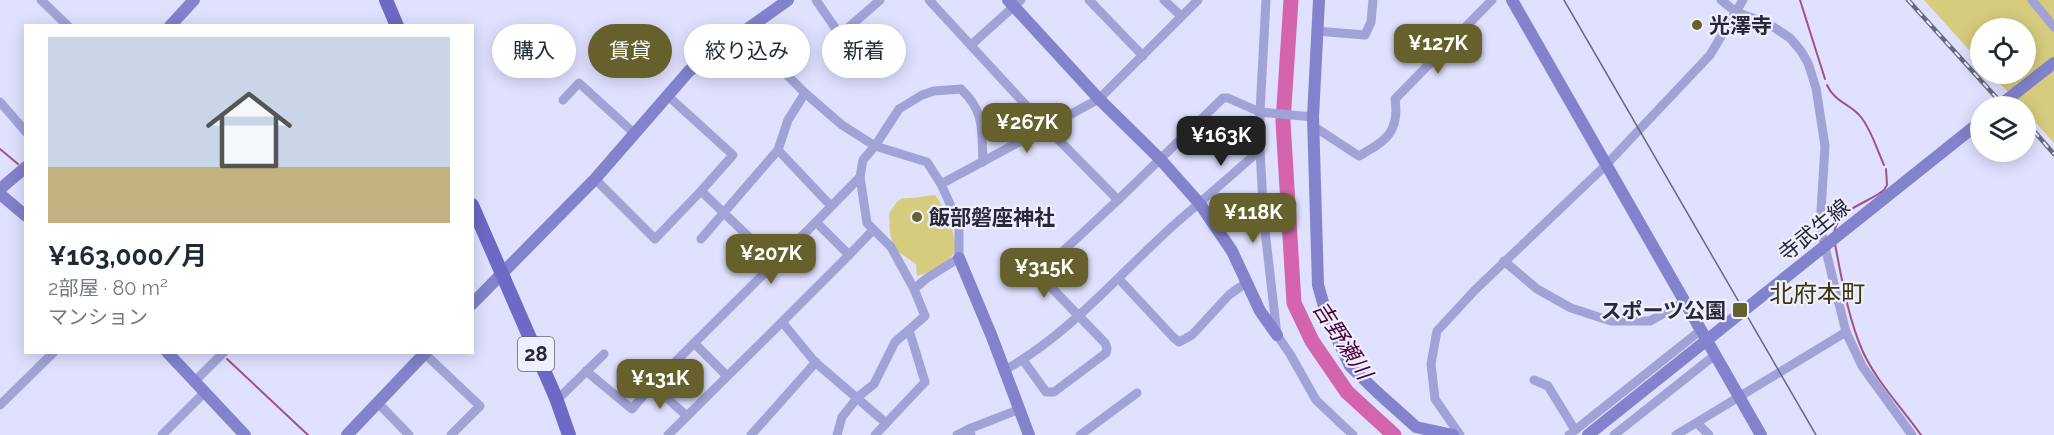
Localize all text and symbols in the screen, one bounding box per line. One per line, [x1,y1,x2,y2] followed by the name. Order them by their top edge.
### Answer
[1709,13,1772,38] place label: 光澤寺
[1690,18,1704,32] marker: 光澤寺
[1970,18,2036,162] map controls
[1970,18,2036,84] button: locate
[492,24,576,78] chip: 購入
[588,24,672,78] chip: 賃貸
[684,24,810,78] chip: 絞り込み
[822,24,906,78] chip: 新着
[1396,24,1480,75] pin: ¥127K
[1408,31,1468,55] text: ¥127K
[195,76,303,184] icon: home
[1970,96,2036,162] button: layers
[985,103,1069,154] pin: ¥267K
[996,110,1058,134] text: ¥267K
[1179,116,1263,167] pin: ¥163K
[1191,123,1251,147] text: ¥163K
[1211,193,1295,244] pin: ¥118K
[1773,194,1855,266] street label: 寺武生線
[1223,200,1283,224] text: ¥118K
[928,205,1055,230] place label: 飯部磐座神社
[910,210,924,224] marker: 飯部磐座神社
[729,234,813,285] pin: ¥207K
[48,241,207,271] text: ¥163,000/月
[740,241,802,265] text: ¥207K
[1002,248,1086,299] pin: ¥315K
[1014,255,1074,279] text: ¥315K
[48,276,168,300] text: 2部屋 · 80 m²
[1769,279,1865,308] district label: 北府本町
[1308,296,1379,386] water label: 吉野瀬川
[1600,298,1726,323] place label: スポーツ公園
[1731,301,1749,319] marker: スポーツ公園
[48,305,148,329] text: マンション
[518,337,554,371] road number: 28
[618,359,702,410] pin: ¥131K
[631,366,689,390] text: ¥131K

